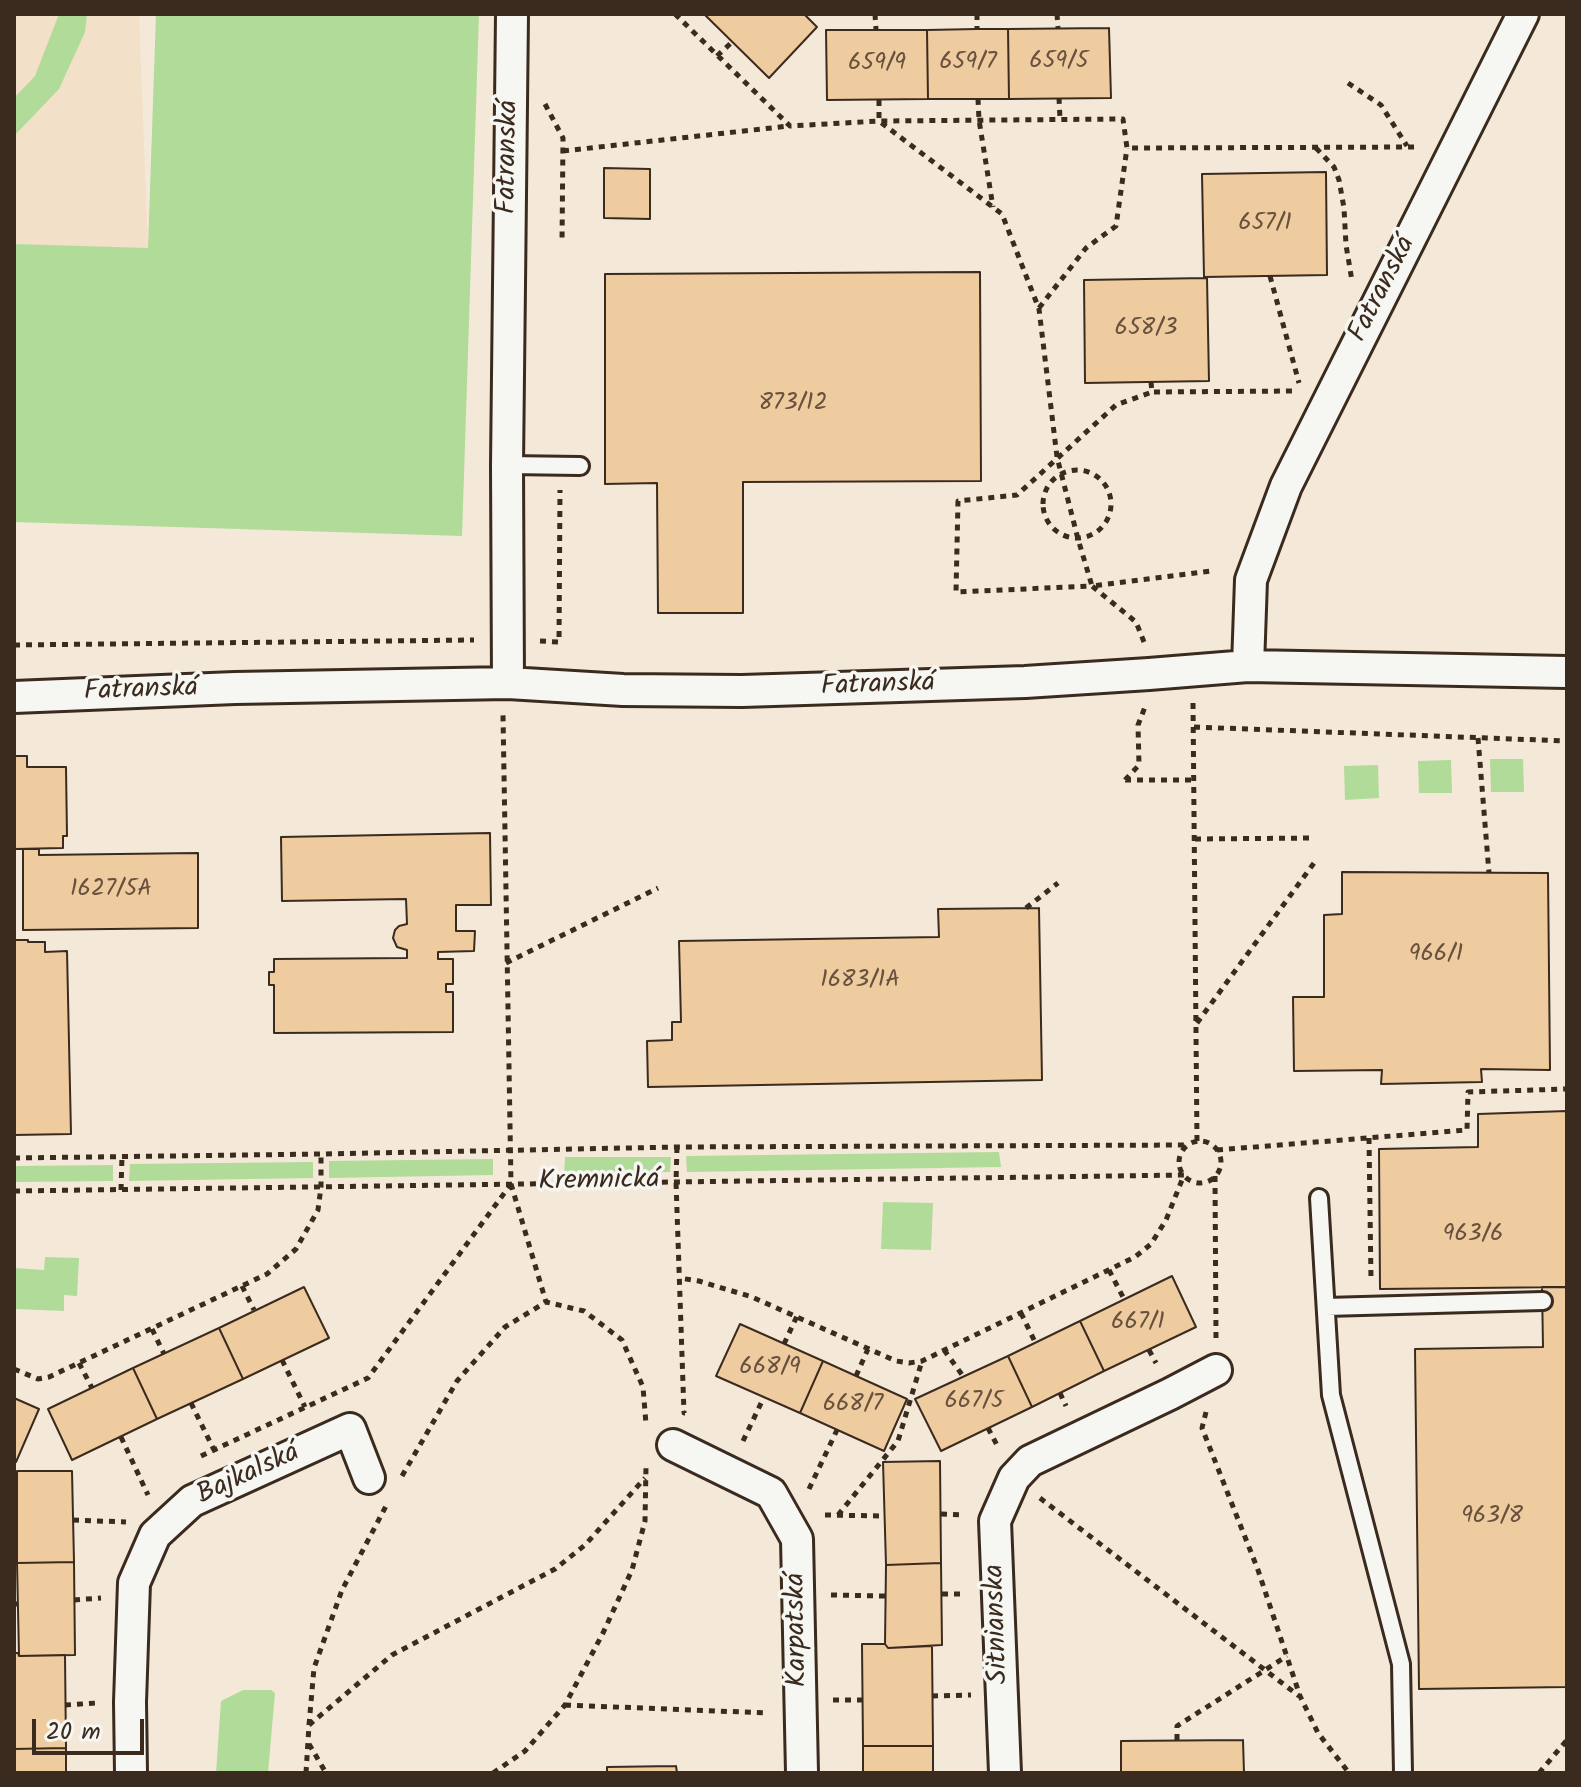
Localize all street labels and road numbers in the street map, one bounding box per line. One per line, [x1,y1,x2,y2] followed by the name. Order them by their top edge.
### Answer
[492,100,528,214] street label: Fatranská
[1343,231,1425,349] street label: Fatranská
[820,668,936,706] street label: Fatranská
[83,673,199,711] street label: Fatranská
[538,1165,660,1201] street label: Kremnická
[192,1438,306,1514] street label: Bajkalská
[980,1563,1018,1685] street label: Sitnianska
[781,1572,817,1688] street label: Karpatská

